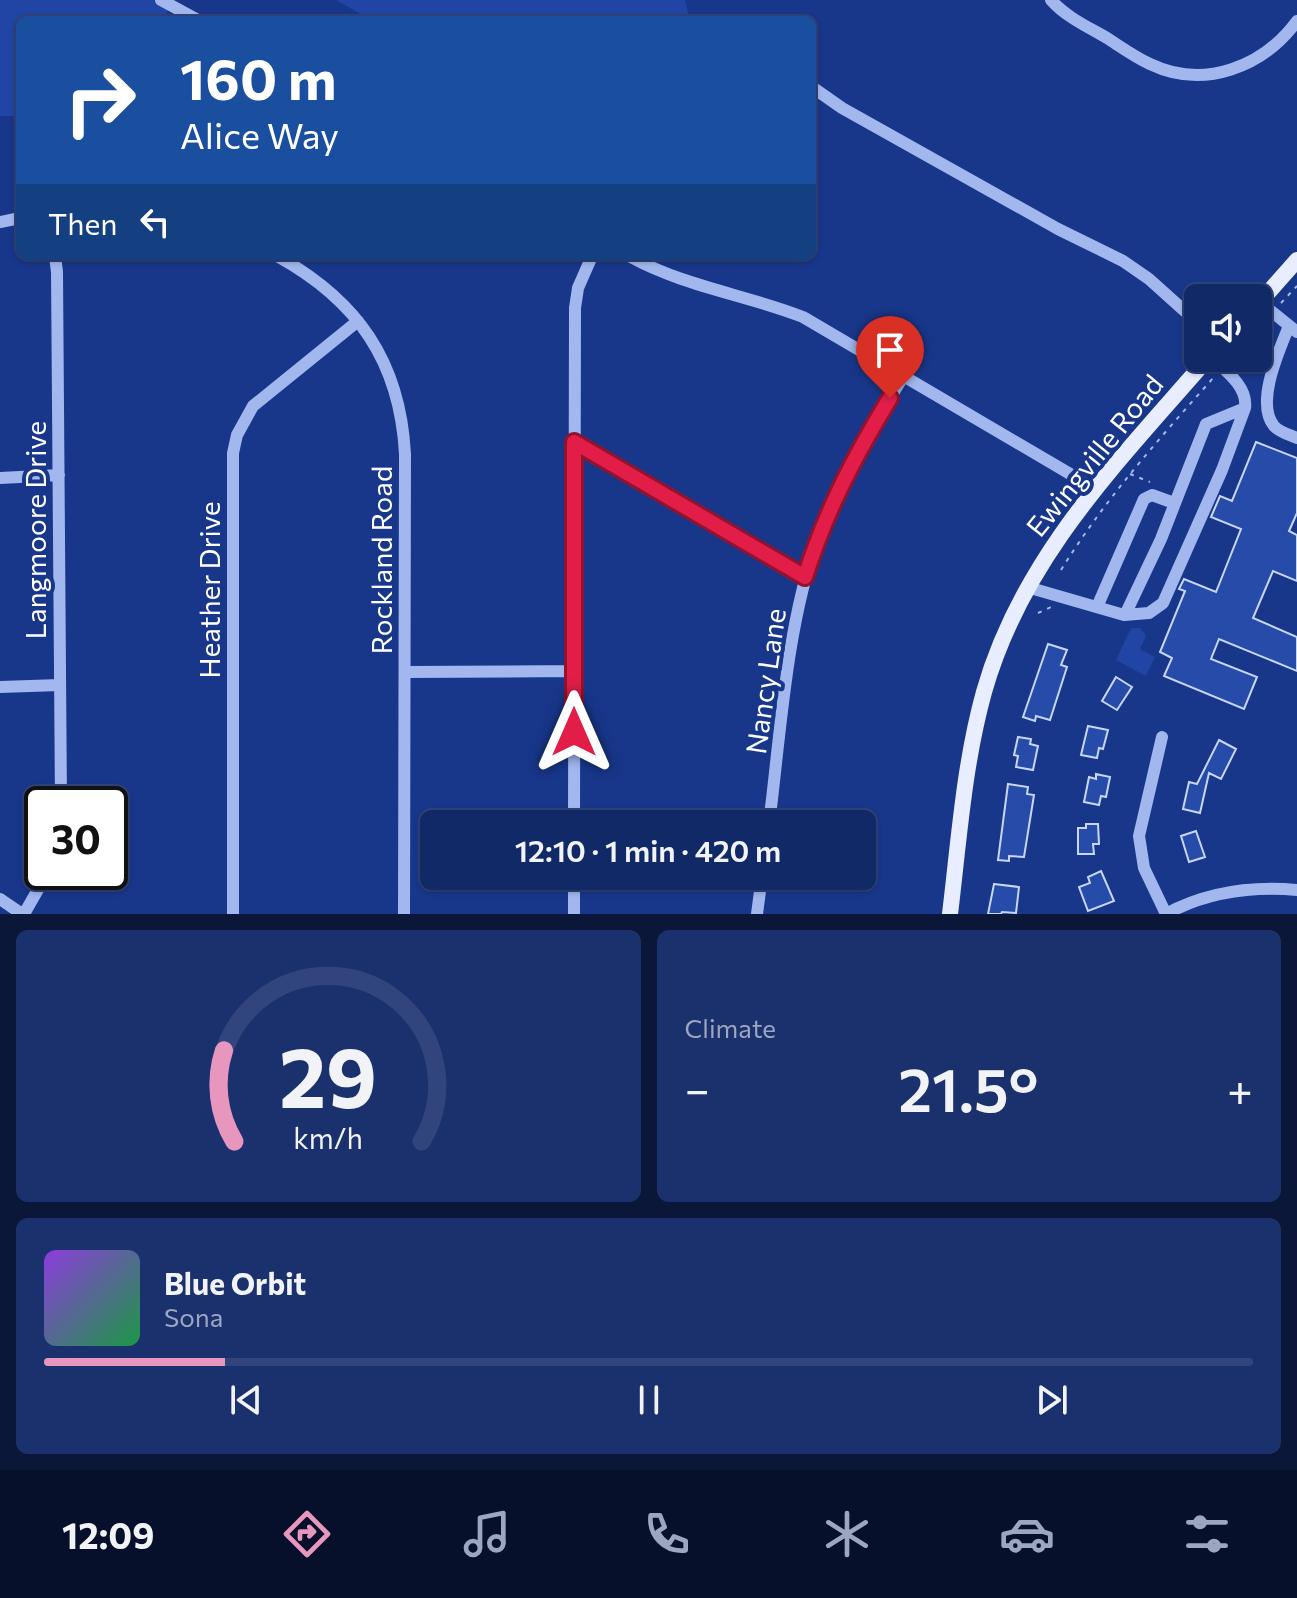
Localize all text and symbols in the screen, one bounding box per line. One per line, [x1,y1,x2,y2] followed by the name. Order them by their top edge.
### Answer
[180,43,337,112] text: 160 m
[48,48,152,152] icon: right
[180,112,339,156] text: Alice Way
[133,200,177,244] icon: left
[48,204,117,241] text: Then
[1184,284,1272,372] map controls
[1184,284,1272,372] button: sound
[856,316,924,398] pin
[868,328,912,372] icon: arrive
[1018,367,1170,543] street label: Ewingville Road
[18,421,52,639] street label: Langmoore Drive
[364,466,398,654] street label: Rockland Road
[192,502,226,678] street label: Heather Drive
[738,606,792,756] street label: Nancy Lane
[532,690,616,774] position arrow
[24,786,128,890] speed limit sign: 30
[515,831,781,868] text: 12:10 · 1 min · 420 m
[685,1012,776,1043] text: Climate
[279,1023,377,1125] text: 29
[898,1051,1038,1124] text: 21.5°
[685,1061,710,1115] text: −
[1227,1061,1253,1115] text: +
[293,1120,363,1155] text: km/h
[164,1264,306,1301] text: Blue Orbit
[164,1301,223,1332] text: Sona
[224,1378,268,1422] icon: previous
[627,1378,671,1422] icon: pause
[1030,1378,1074,1422] icon: next
[279,1506,335,1562] icon: directions
[459,1506,515,1562] icon: music
[639,1506,695,1562] icon: phone
[819,1506,875,1562] icon: climate
[999,1506,1055,1562] icon: car
[1179,1506,1235,1562] icon: filters
[62,1512,154,1556] text: 12:09

